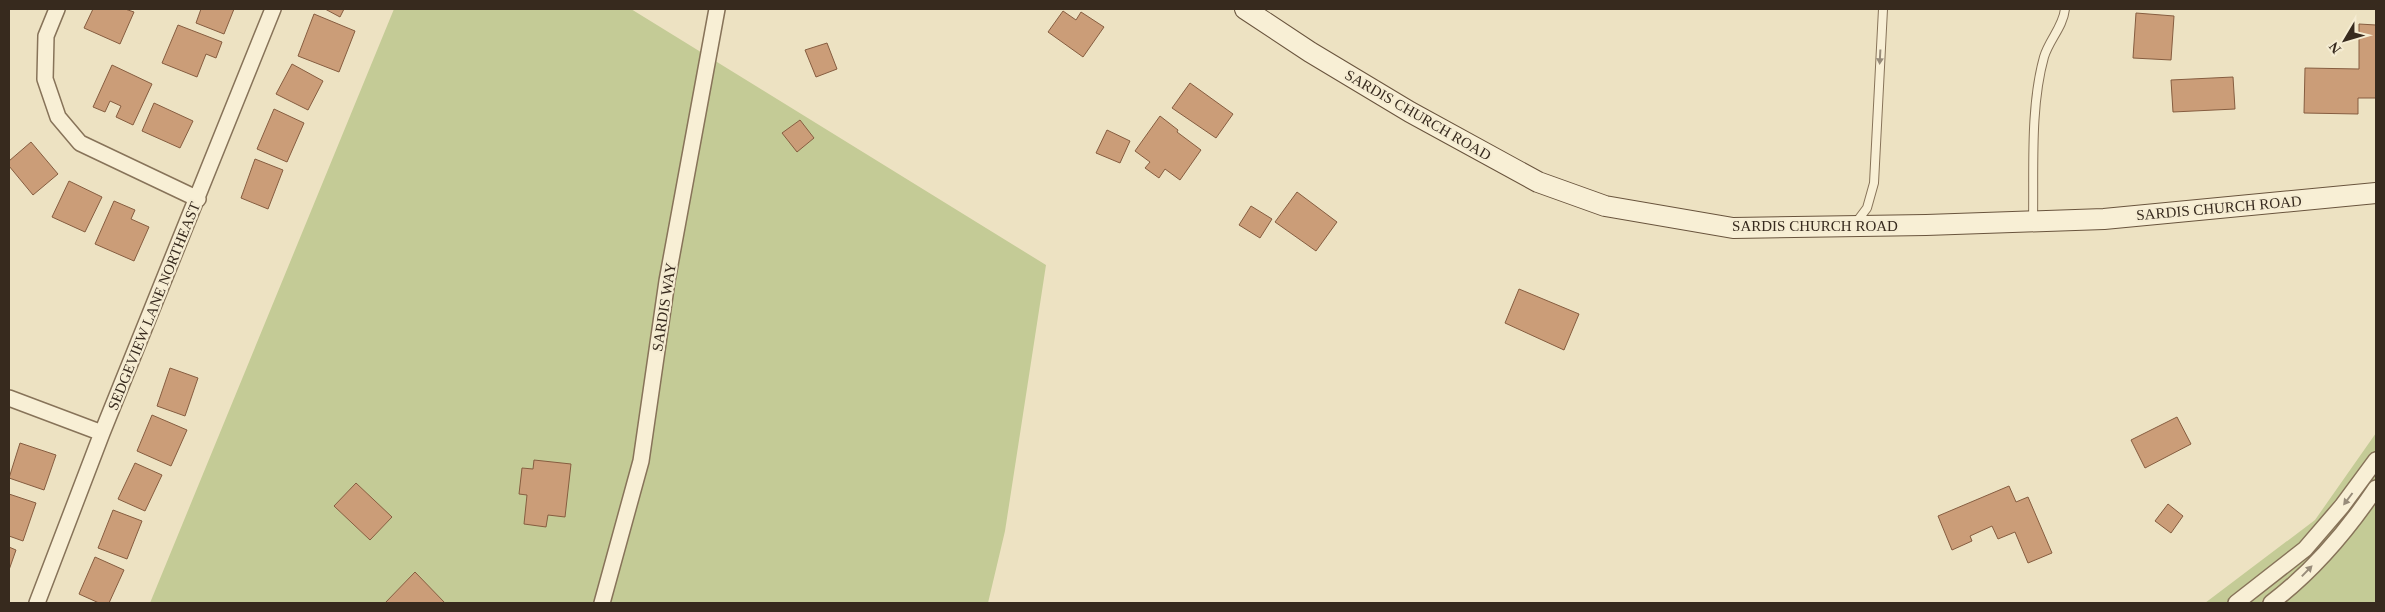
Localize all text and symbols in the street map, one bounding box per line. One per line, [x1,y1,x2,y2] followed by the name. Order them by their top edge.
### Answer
[2320,15,2370,65] north arrow
[2326,39,2344,56] text: N
[1876,50,1884,66] one-way arrow
[1342,67,1494,163] street label: SARDIS CHURCH ROAD
[2136,193,2302,223] street label: SARDIS CHURCH ROAD
[105,200,203,412] street label: SEDGEVIEW LANE NORTHEAST
[1732,218,1898,234] street label: SARDIS CHURCH ROAD
[649,261,679,353] street label: SARDIS WAY
[2342,492,2353,505] one-way arrow
[2301,565,2313,577] one-way arrow

